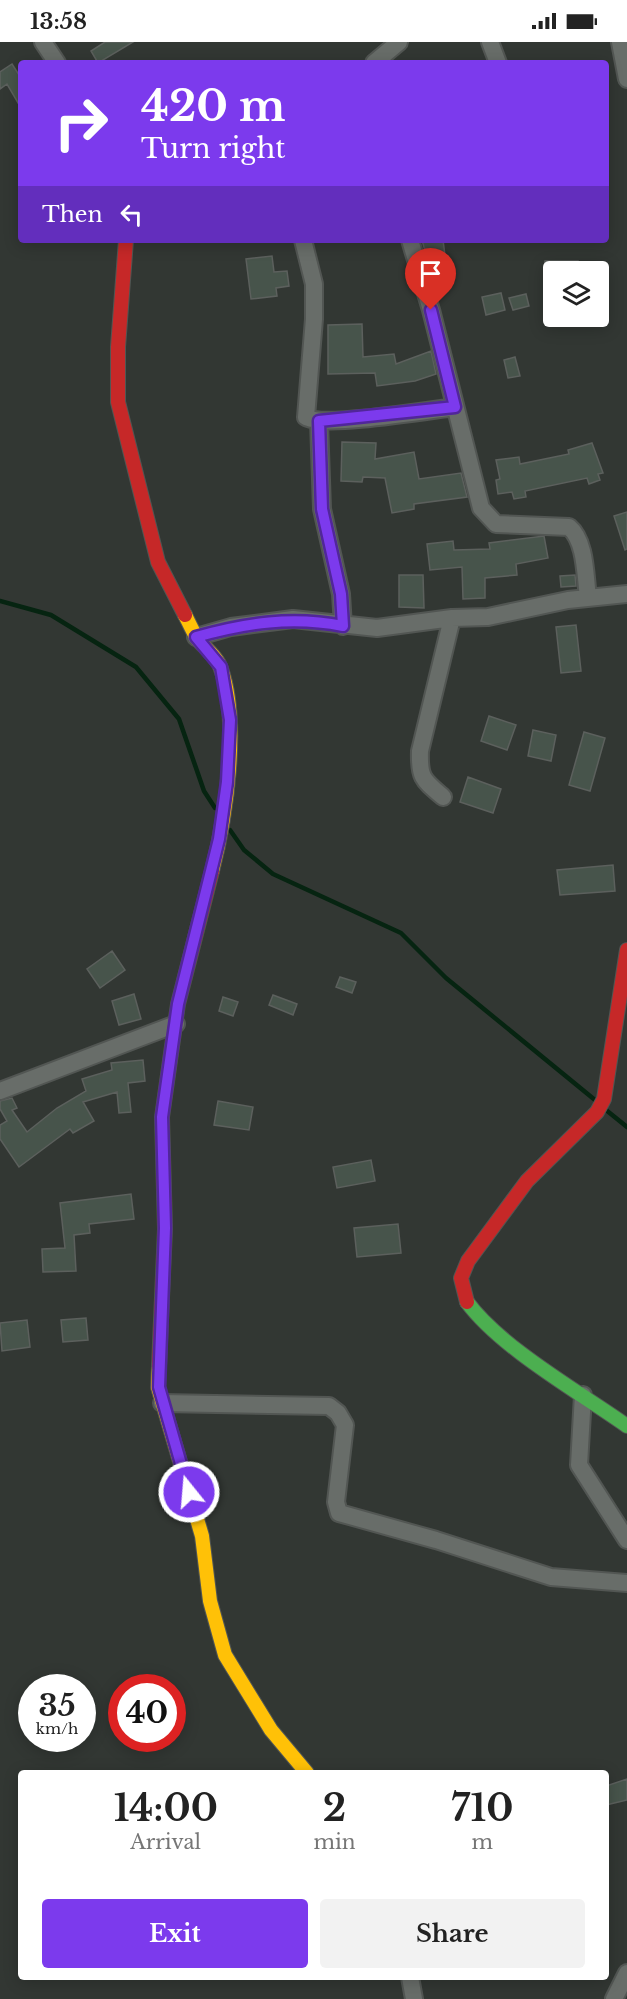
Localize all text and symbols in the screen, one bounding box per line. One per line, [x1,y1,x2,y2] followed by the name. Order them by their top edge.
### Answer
[30,8,87,35] text: 13:58
[141,80,286,132] text: 420 m
[42,84,120,162] icon: right
[141,132,285,165] text: Turn right
[115,198,148,231] icon: left
[42,201,103,228] text: Then
[405,248,456,310] pin
[414,257,447,290] icon: arrive
[543,261,609,327] map controls
[543,261,609,327] button: layers
[157,1460,221,1524] position arrow
[108,1674,186,1752] speed limit sign: 40
[39,1687,75,1724] text: 35
[36,1719,78,1738] text: km/h
[114,1786,218,1831] text: 14:00
[323,1786,346,1831] text: 2
[451,1786,513,1831] text: 710
[130,1830,201,1854] text: Arrival
[313,1830,356,1854] text: min
[472,1830,493,1854] text: m
[42,1899,308,1968] button: Exit
[320,1899,585,1968] button: Share

